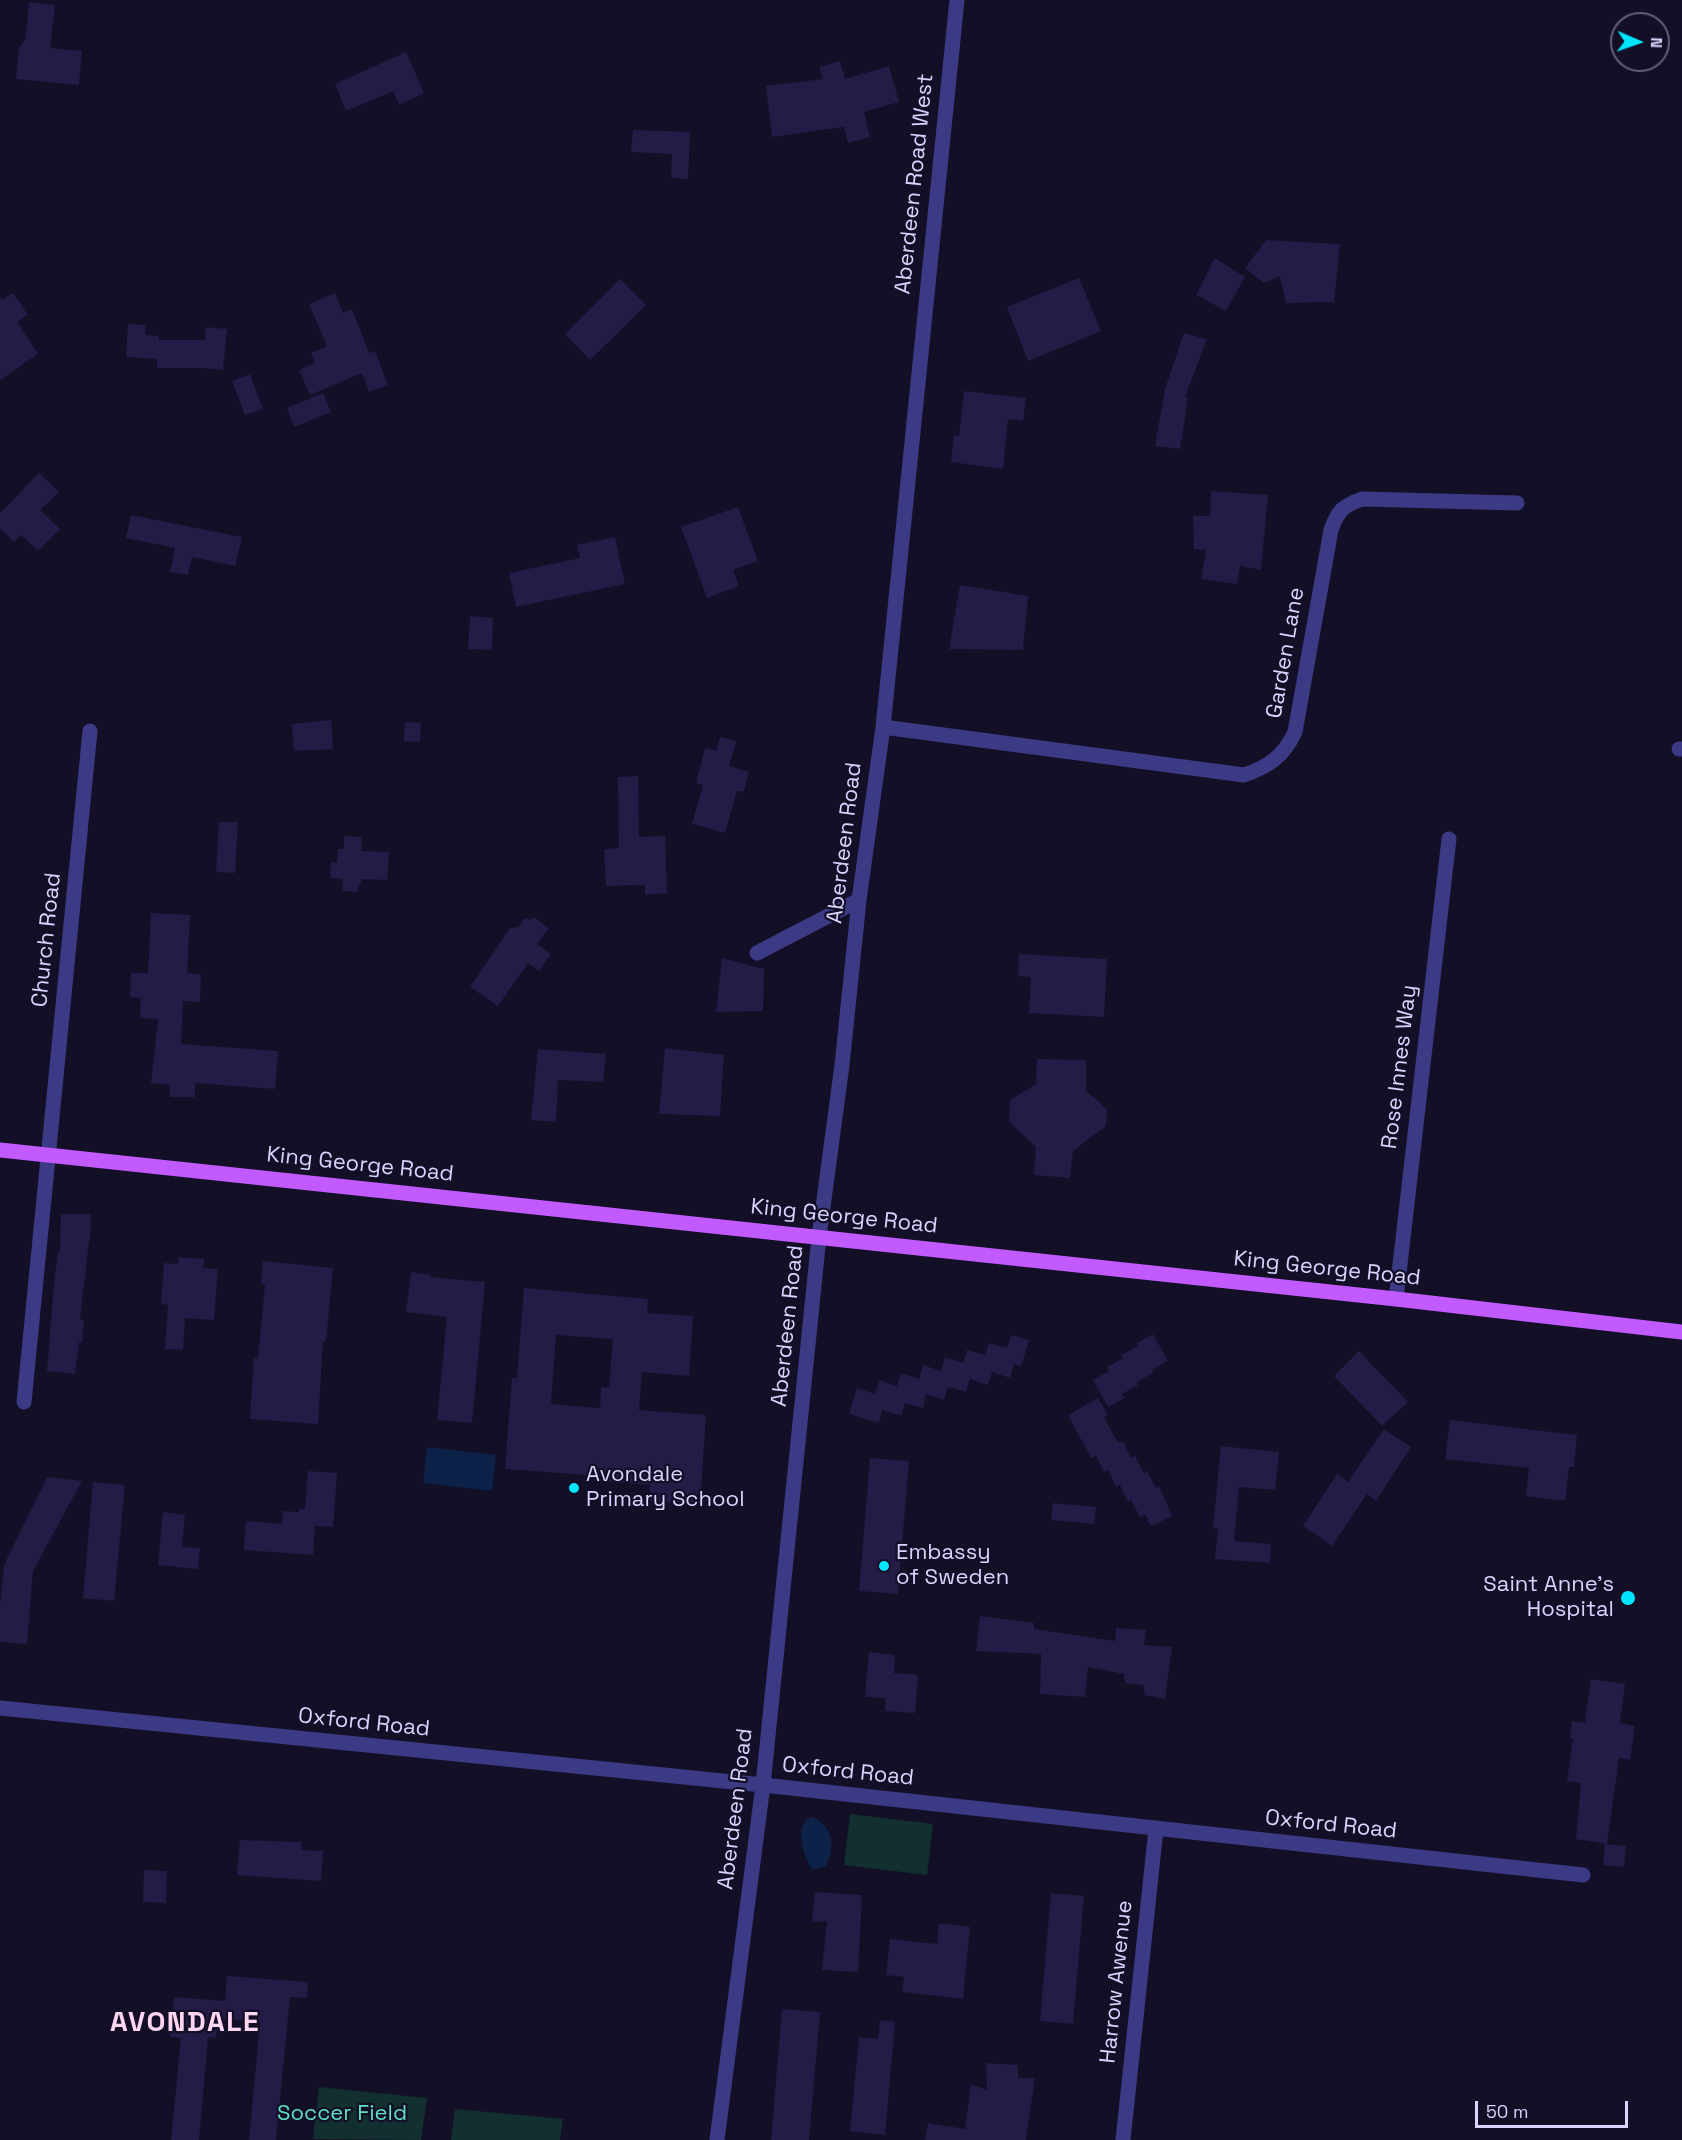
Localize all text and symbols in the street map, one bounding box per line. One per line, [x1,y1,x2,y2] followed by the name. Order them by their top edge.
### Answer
[1610,12,1670,72] north arrow
[1646,37,1667,48] text: N
[890,73,940,295] street label: Aberdeen Road West
[1261,585,1311,721] street label: Garden Lane
[822,761,868,925] street label: Aberdeen Road
[27,871,67,1009] street label: Church Road
[1377,983,1423,1151] street label: Rose Innes Way
[265,1142,455,1188] street label: King George Road
[749,1194,939,1240] street label: King George Road
[766,1244,810,1408] street label: Aberdeen Road
[1232,1246,1422,1292] street label: King George Road
[586,1462,745,1514] place label: Avondale Primary School
[567,1481,581,1495] marker: Avondale Primary School
[896,1540,1009,1592] place label: Embassy of Sweden
[877,1559,891,1573] marker: Embassy of Sweden
[1483,1572,1614,1624] place label: Saint Anne's Hospital
[1619,1589,1637,1607] marker: Saint Anne's Hospital
[297,1703,431,1743] street label: Oxford Road
[713,1727,759,1891] street label: Aberdeen Road
[781,1752,915,1792] street label: Oxford Road
[1264,1805,1398,1845] street label: Oxford Road
[1095,1899,1139,2065] street label: Harrow Awenue
[110,2006,260,2040] district label: AVONDALE
[1478,2089,1631,2127] scale bar
[1486,2100,1528,2123] text: 50 m
[277,2101,407,2127] park label: Soccer Field

